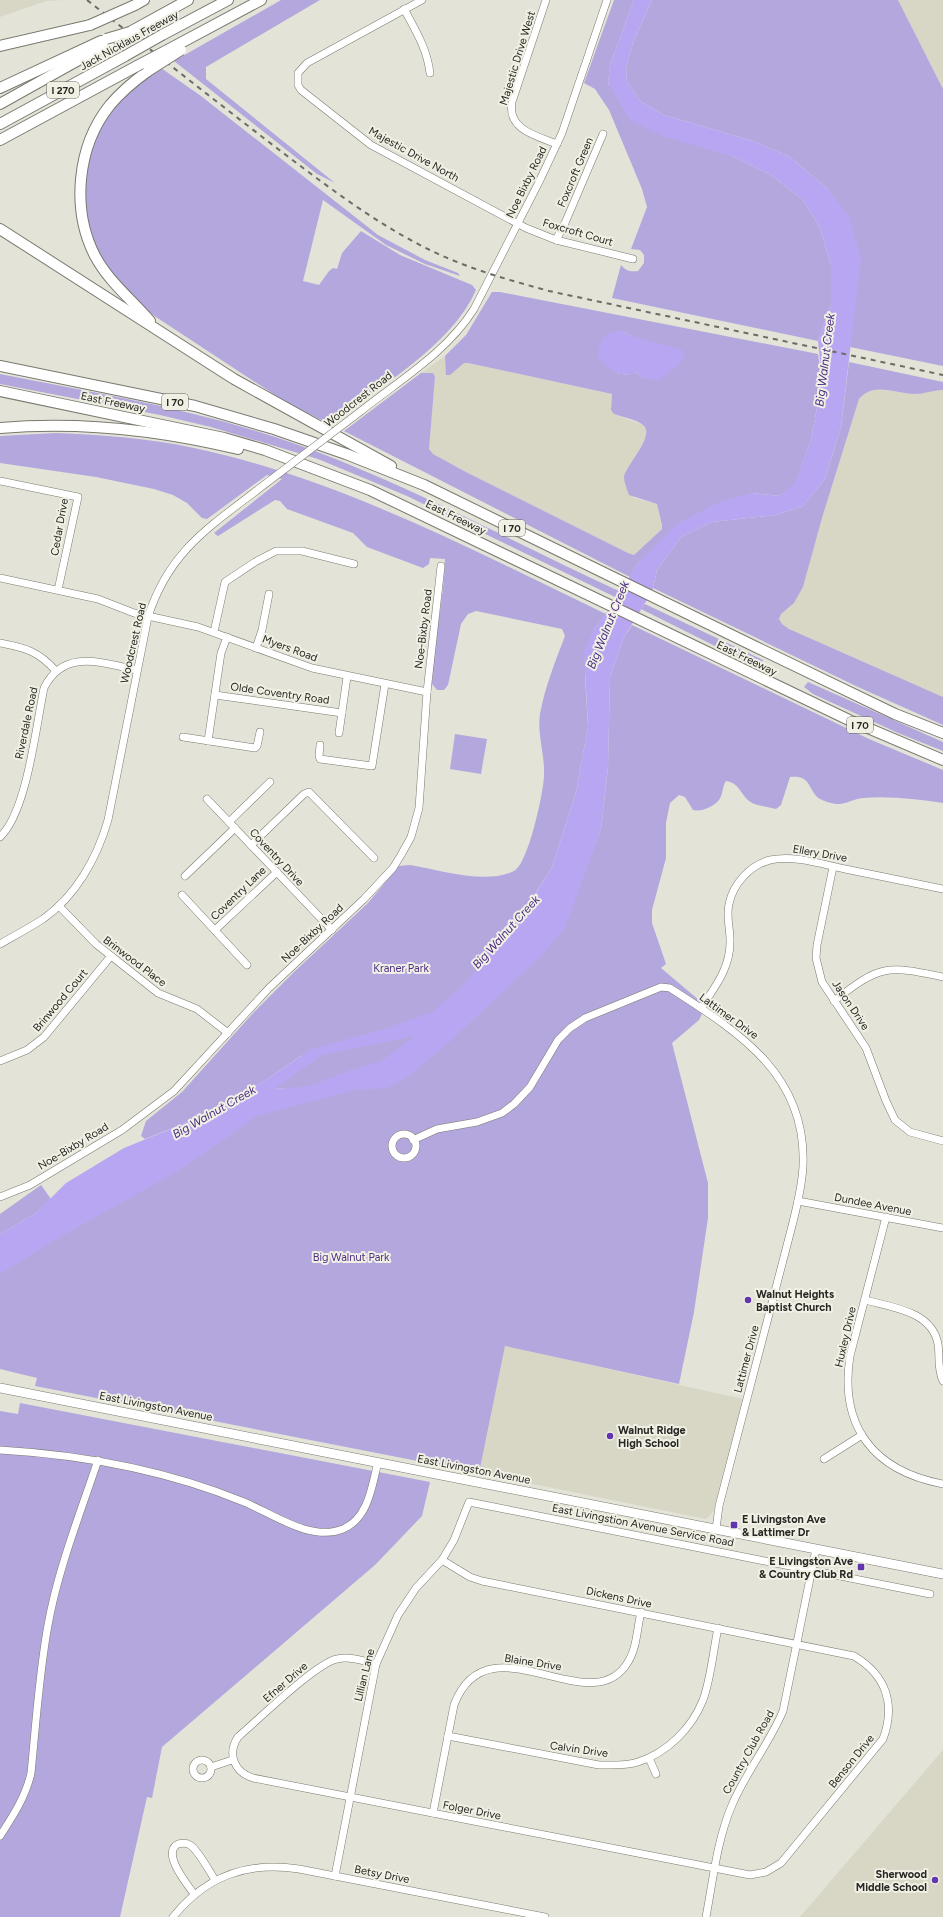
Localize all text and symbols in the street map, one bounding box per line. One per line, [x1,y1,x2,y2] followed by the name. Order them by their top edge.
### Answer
[78,8,181,73] street label: Jack Nicklaus Freeway
[497,9,538,107] street label: Majestic Drive West
[47,82,79,98] road number: I 270
[366,124,461,185] street label: Majestic Drive North
[555,135,596,209] street label: Foxcroft Green
[503,144,549,220] street label: Noe Bixby Road
[541,216,615,249] street label: Foxcroft Court
[812,312,838,407] water label: Big Walnut Creek
[322,369,395,430] street label: Woodcrest Road
[80,389,146,416] street label: East Freeway
[162,394,188,410] road number: I 70
[48,497,71,557] street label: Cedar Drive
[424,497,488,538] street label: East Freeway
[499,520,525,536] road number: I 70
[584,578,632,671] water label: Big Walnut Creek
[412,589,435,670] street label: Noe-Bixby Road
[118,602,149,685] street label: Woodcrest Road
[260,632,319,664] street label: Myers Road
[715,638,779,679] street label: East Freeway
[230,680,330,707] street label: Olde Coventry Road
[13,686,40,760] street label: Riverdale Road
[847,717,873,733] road number: I 70
[247,826,307,889] street label: Coventry Drive
[792,842,848,865] street label: Ellery Drive
[208,864,269,923] street label: Coventry Lane
[469,892,543,971] water label: Big Walnut Creek
[279,901,346,965] street label: Noe-Bixby Road
[101,933,169,989] street label: Brinwood Place
[373,962,429,975] park label: Kraner Park
[30,966,90,1034] street label: Brinwood Court
[829,978,872,1033] street label: Jason Drive
[697,991,761,1042] street label: Lattimer Drive
[170,1082,259,1141] water label: Big Walnut Creek
[36,1120,111,1173] street label: Noe-Bixby Road
[833,1191,913,1218] street label: Dundee Avenue
[313,1251,390,1264] park label: Big Walnut Park
[756,1288,834,1314] place label: Walnut Heights Baptist Church
[743,1295,753,1305] marker: Walnut Heights Baptist Church
[832,1306,859,1369] street label: Huxley Drive
[731,1324,762,1394] street label: Lattimer Drive
[98,1389,214,1424] street label: East Livingston Avenue
[618,1424,686,1450] place label: Walnut Ridge High School
[605,1431,615,1441] marker: Walnut Ridge High School
[416,1452,532,1487] street label: East Livingston Avenue
[551,1501,735,1550] street label: East Livingstion Avenue Service Road
[742,1513,826,1539] place label: E Livingston Ave & Lattimer Dr
[729,1520,739,1530] marker: E Livingston Ave & Lattimer Dr
[759,1555,853,1581] place label: E Livingston Ave & Country Club Rd
[856,1562,866,1572] marker: E Livingston Ave & Country Club Rd
[585,1584,653,1611] street label: Dickens Drive
[352,1648,377,1703] street label: Lillian Lane
[503,1652,562,1673] street label: Blaine Drive
[260,1660,310,1705] street label: Efner Drive
[720,1708,777,1796] street label: Country Club Road
[826,1732,877,1791] street label: Benson Drive
[549,1739,609,1760] street label: Calvin Drive
[442,1798,502,1823] street label: Folger Drive
[353,1863,411,1886] street label: Betsy Drive
[856,1868,927,1894] place label: Sherwood Middle School
[930,1875,940,1885] marker: Sherwood Middle School

